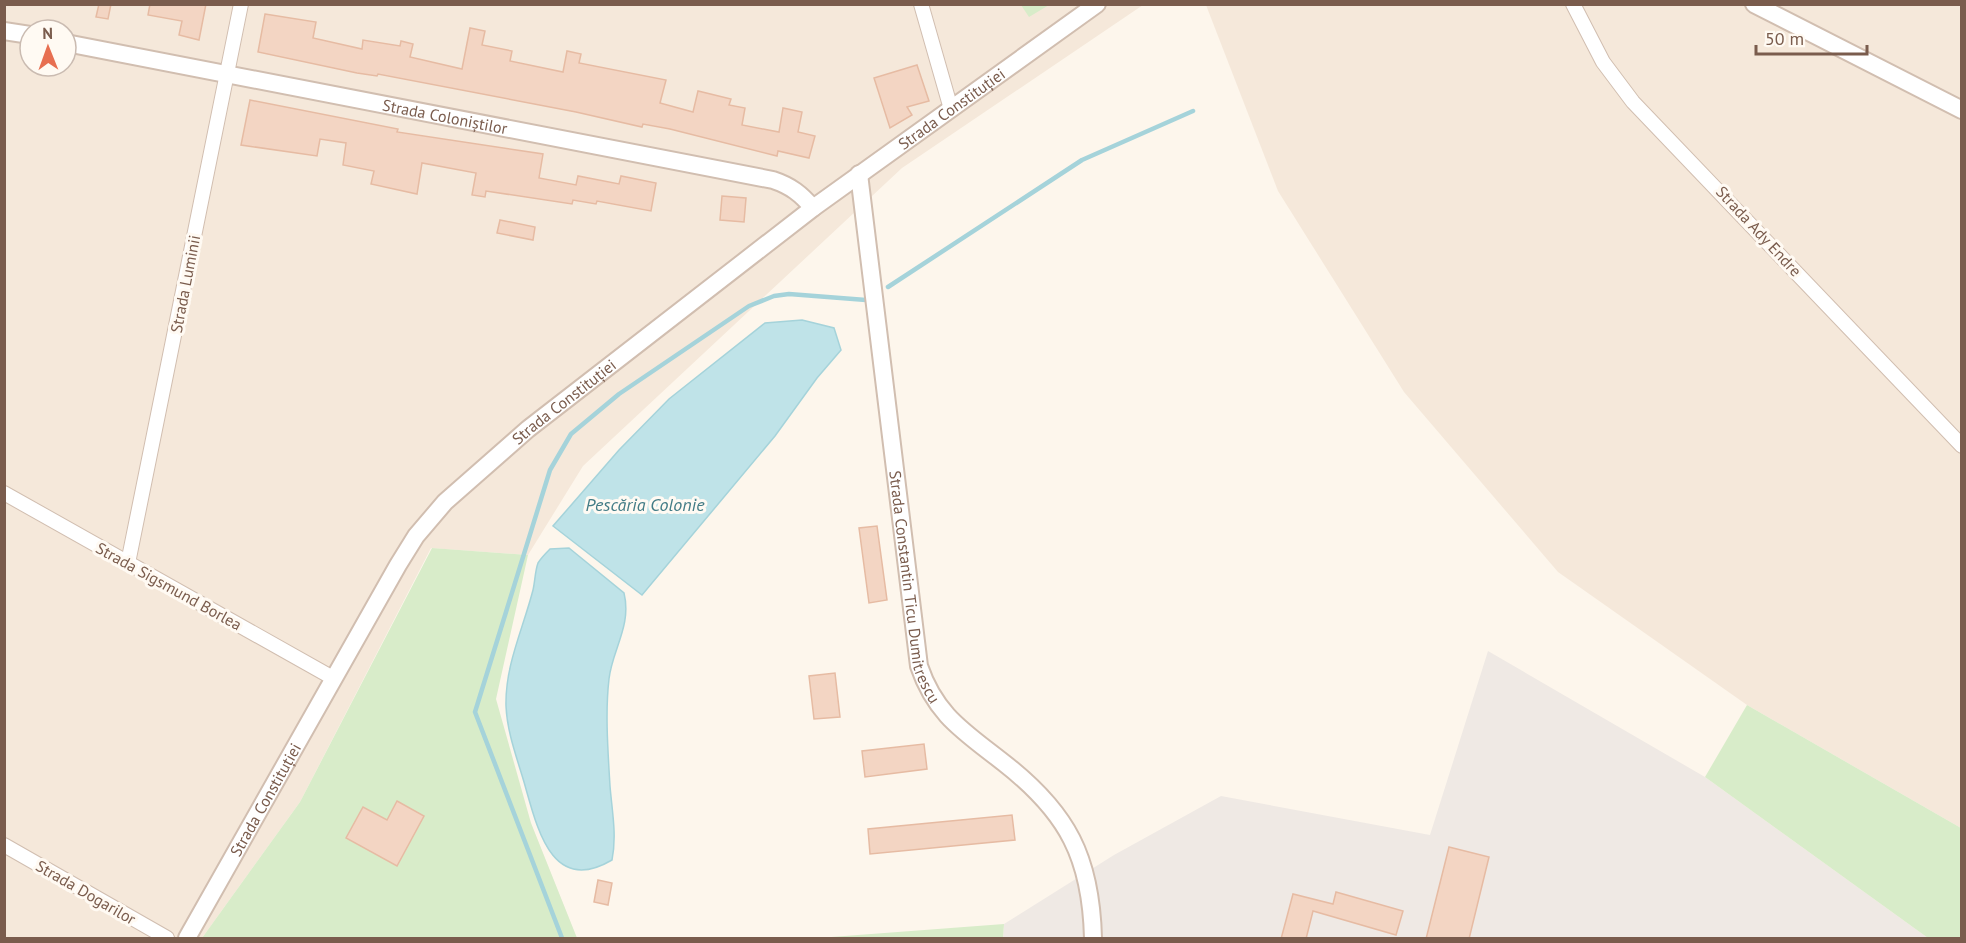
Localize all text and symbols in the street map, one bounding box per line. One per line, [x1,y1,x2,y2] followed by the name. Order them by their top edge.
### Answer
[18,18,78,78] north arrow
[1756,18,1867,56] scale bar
[42,23,53,43] text: N
[1765,27,1804,50] text: 50 m
[894,63,1009,154] street label: Strada Constituției
[381,95,510,138] street label: Strada Coloniștilor
[1712,182,1806,280] street label: Strada Ady Endre
[166,233,204,335] street label: Strada Luminii
[508,355,620,449] street label: Strada Constituției
[885,469,945,707] street label: Strada Constantin Ticu Dumitrescu
[585,493,705,516] water label: Pescăria Colonie
[93,538,245,634] street label: Strada Sigsmund Borlea
[225,740,305,860] street label: Strada Constituției
[32,855,140,929] street label: Strada Dogarilor

